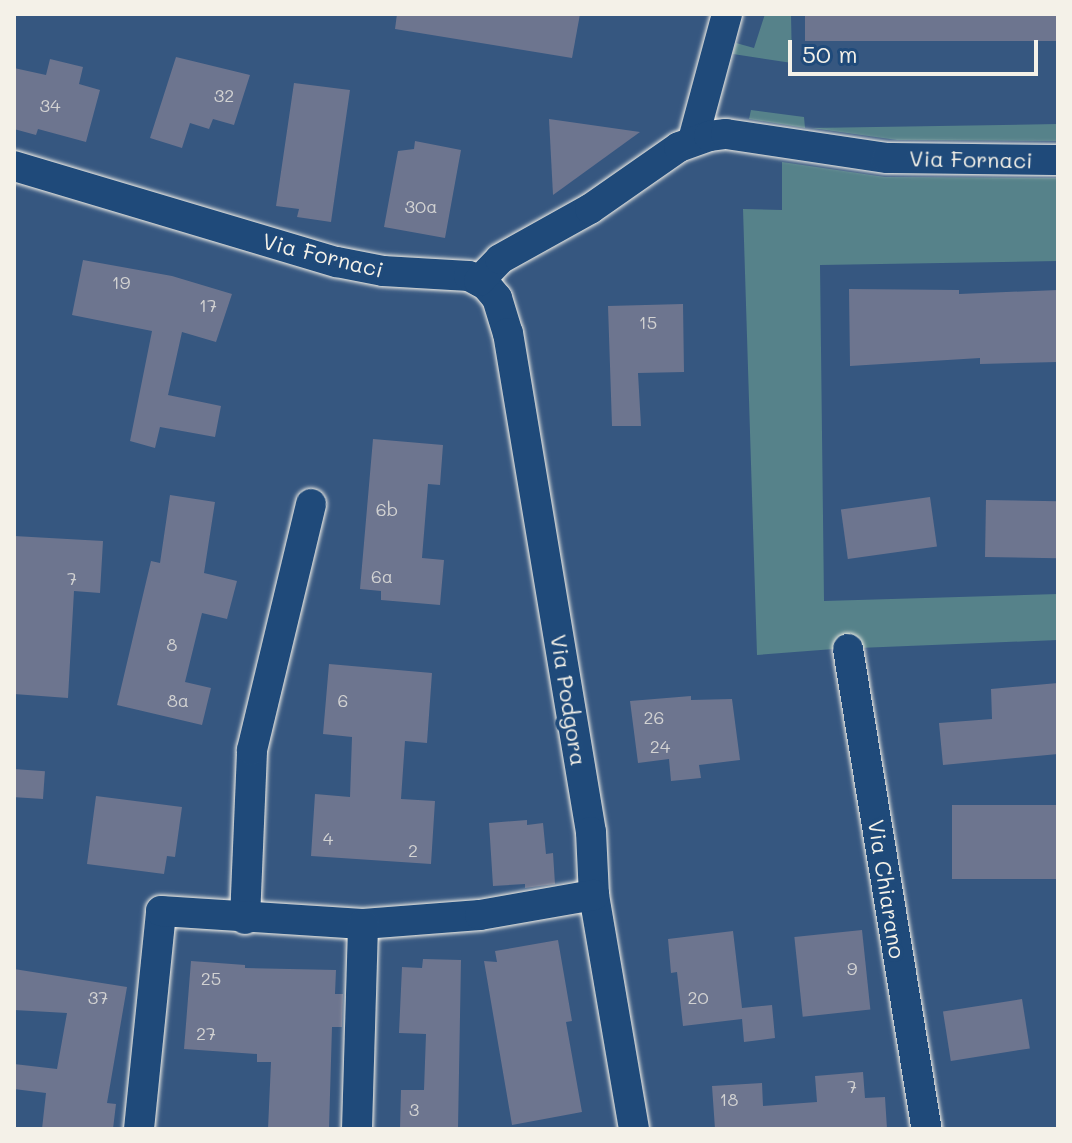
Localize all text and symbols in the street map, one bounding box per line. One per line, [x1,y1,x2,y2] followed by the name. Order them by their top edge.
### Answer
[792,24,1042,74] scale bar
[802,38,858,69] text: 50 m
[214,84,234,106] house number: 32
[39,94,61,116] house number: 34
[909,145,1033,173] street label: Via Fornaci
[405,195,437,217] house number: 30a
[260,227,386,283] street label: Via Fornaci
[112,271,130,293] house number: 19
[199,294,217,316] house number: 17
[639,311,657,333] house number: 15
[376,498,398,520] house number: 6b
[371,565,393,587] house number: 6a
[67,567,77,589] house number: 7
[546,632,592,768] street label: Via Podgora
[167,633,177,655] house number: 8
[167,689,189,711] house number: 8a
[338,689,348,711] house number: 6
[644,706,664,728] house number: 26
[650,735,670,757] house number: 24
[863,818,911,960] street label: Via Chiarano
[323,827,333,849] house number: 4
[408,839,418,861] house number: 2
[847,957,857,979] house number: 9
[201,967,221,989] house number: 25
[88,986,108,1008] house number: 37
[687,986,709,1008] house number: 20
[196,1022,216,1044] house number: 27
[847,1075,857,1097] house number: 7
[720,1088,738,1110] house number: 18
[409,1098,419,1120] house number: 3

